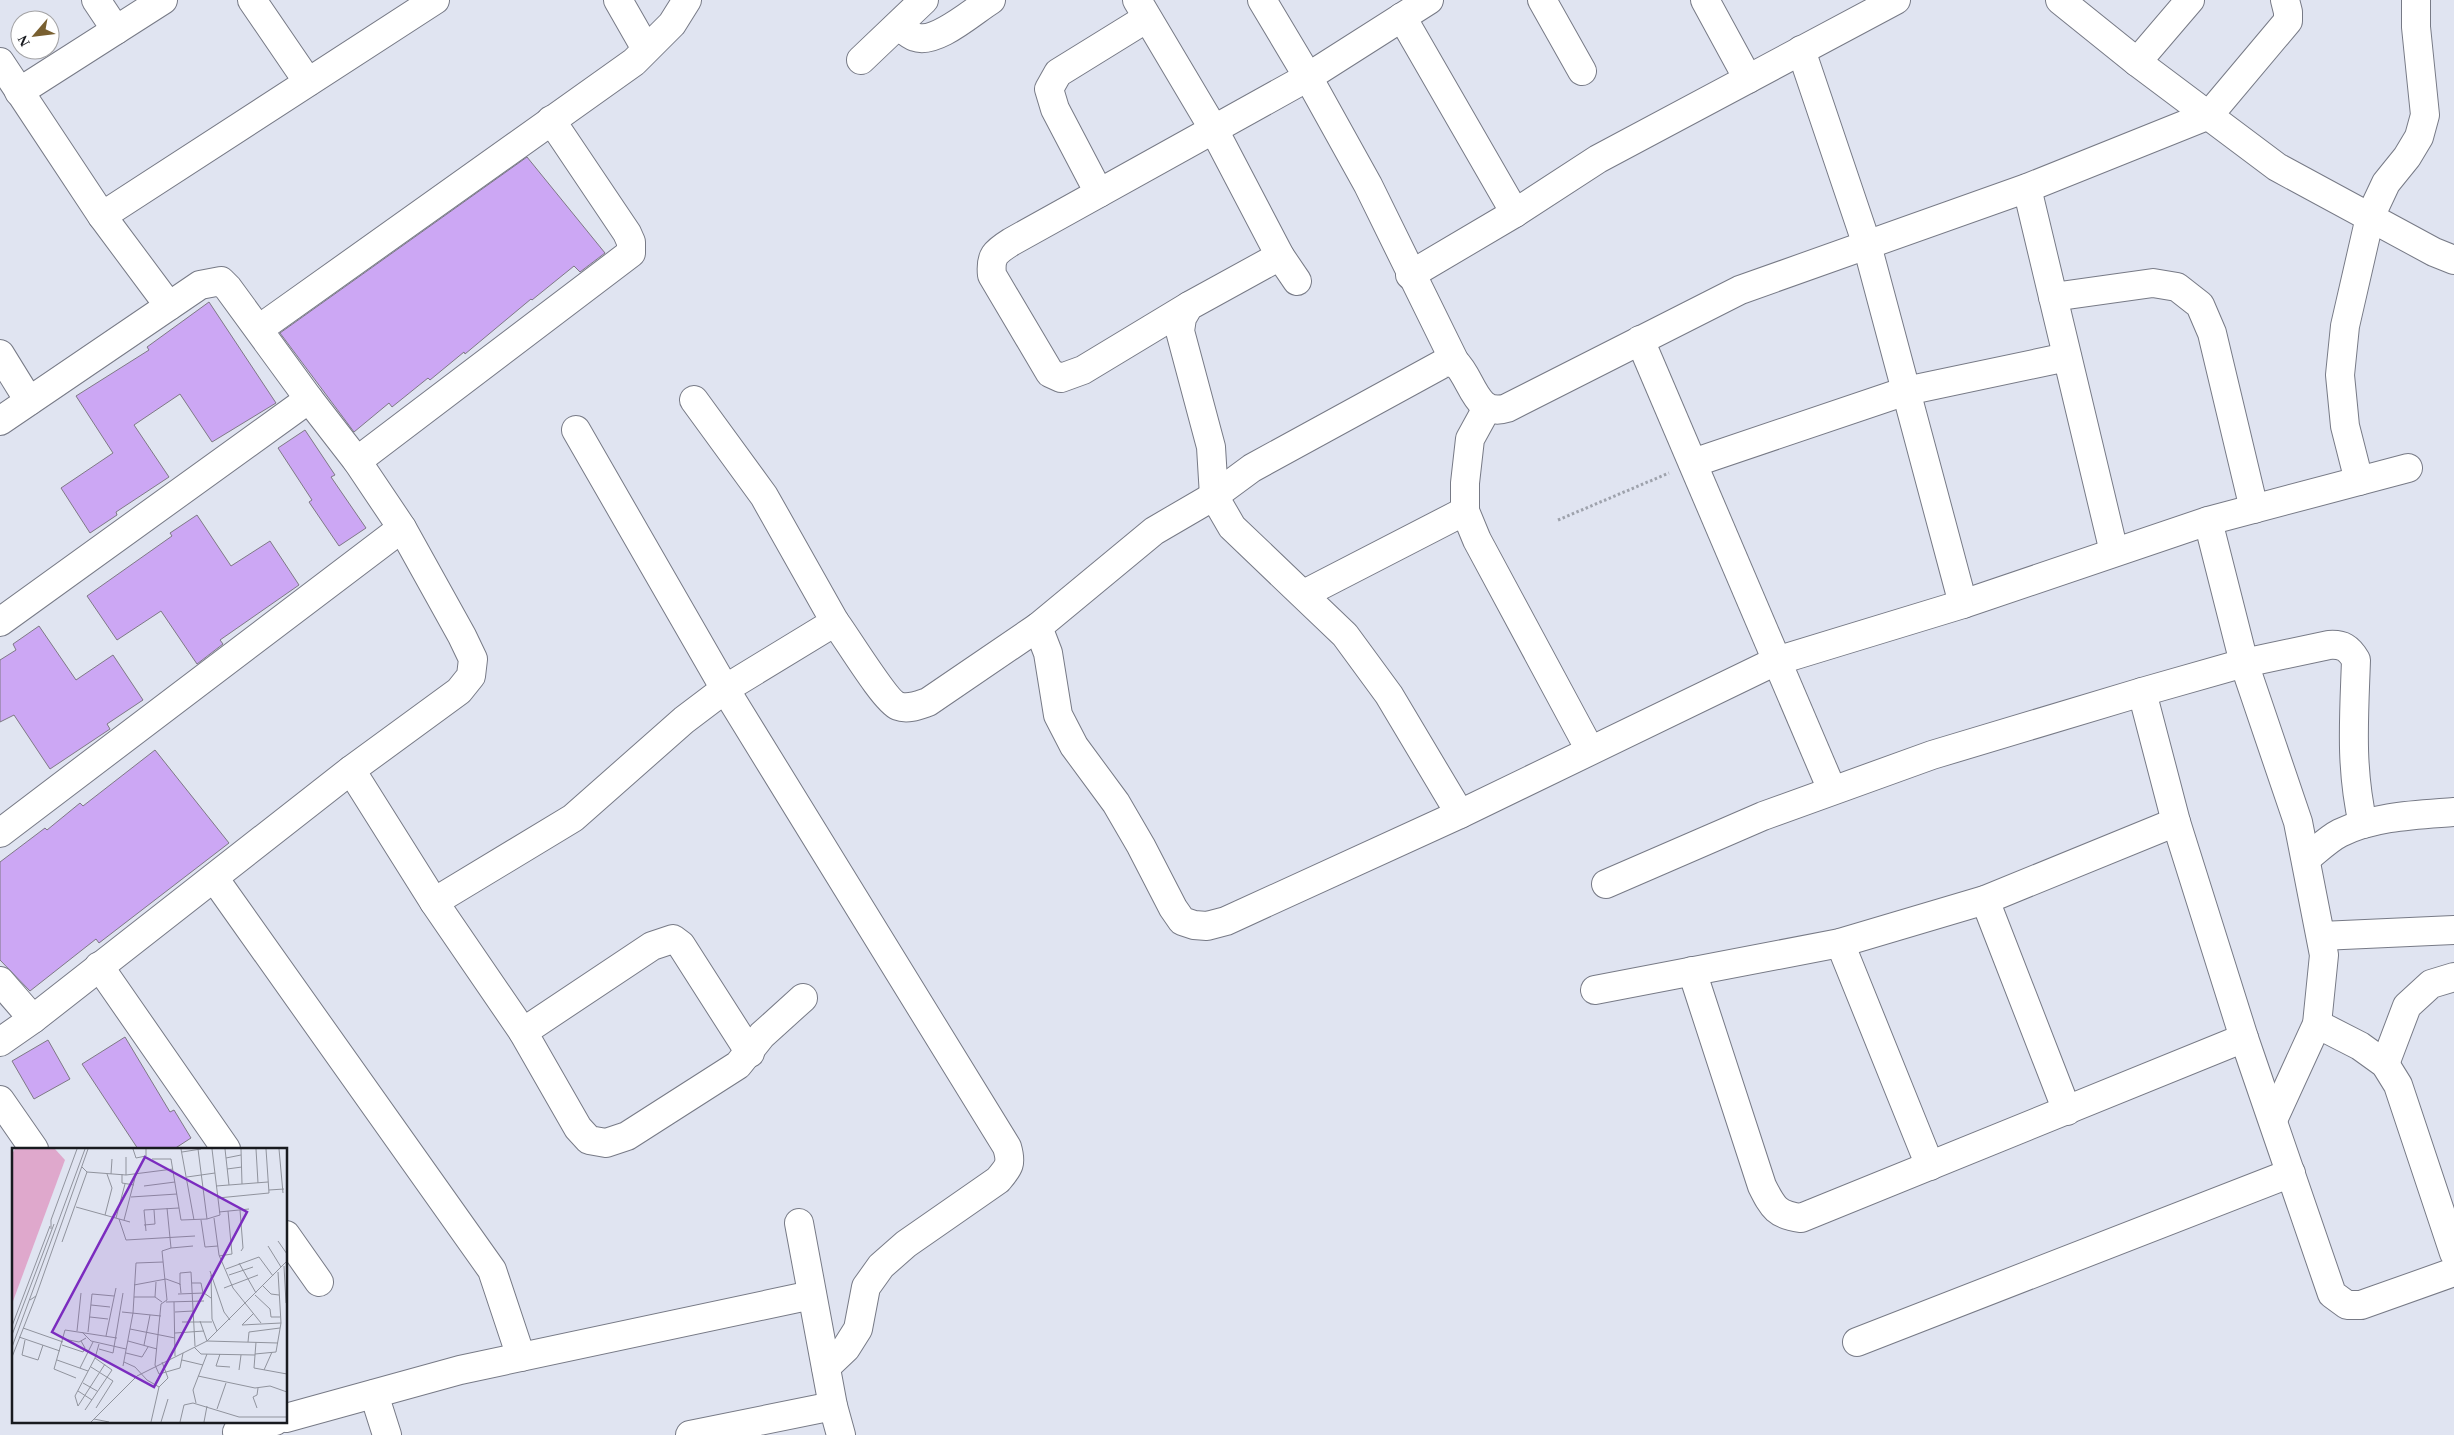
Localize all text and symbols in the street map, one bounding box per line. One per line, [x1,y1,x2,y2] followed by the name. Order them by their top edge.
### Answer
[10,10,60,60] north arrow
[15,33,33,49] text: N
[12,1148,288,1422] inset map

